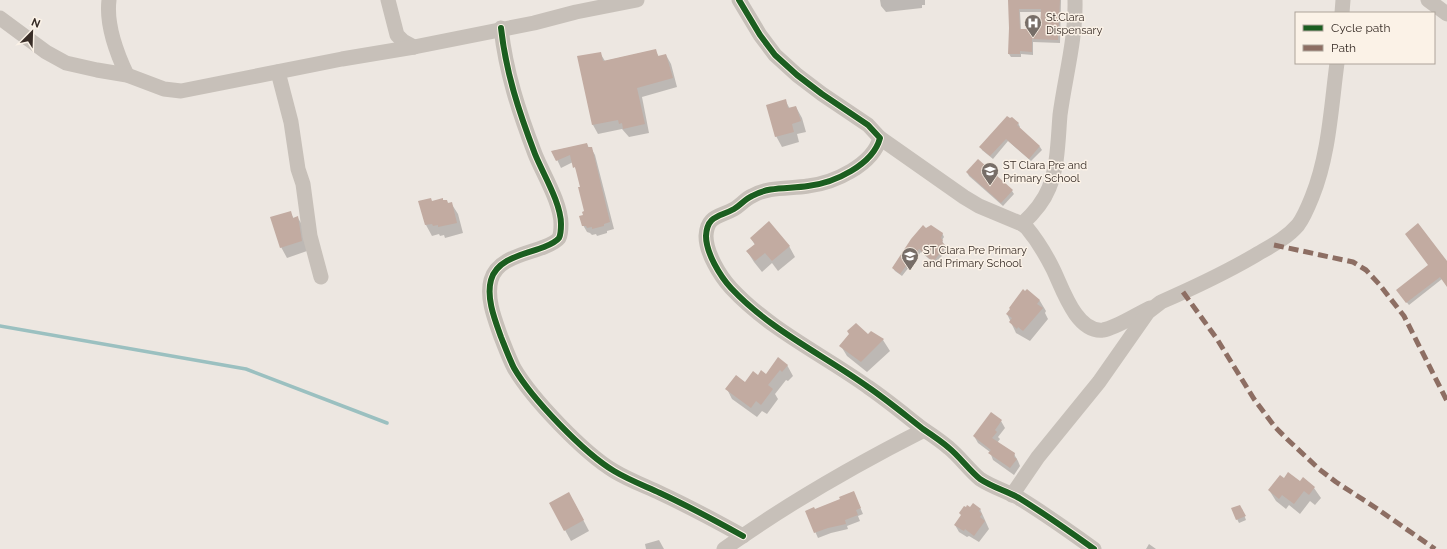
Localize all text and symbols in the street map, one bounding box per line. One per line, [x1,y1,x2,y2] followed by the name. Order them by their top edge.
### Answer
[1046,11,1102,37] place label: St.Clara Dispensary
[12,12,52,52] north arrow
[1295,12,1435,64] legend
[1023,13,1043,38] hospital icon: St.Clara Dispensary
[29,16,42,31] text: N
[1331,21,1390,35] text: Cycle path
[1331,41,1356,55] text: Path
[1003,159,1087,185] place label: ST Clara Pre and Primary School
[980,161,1000,186] school or university icon: ST Clara Pre and Primary School
[923,244,1027,270] place label: ST Clara Pre Primary and Primary School
[900,246,920,271] school or university icon: ST Clara Pre Primary and Primary School

